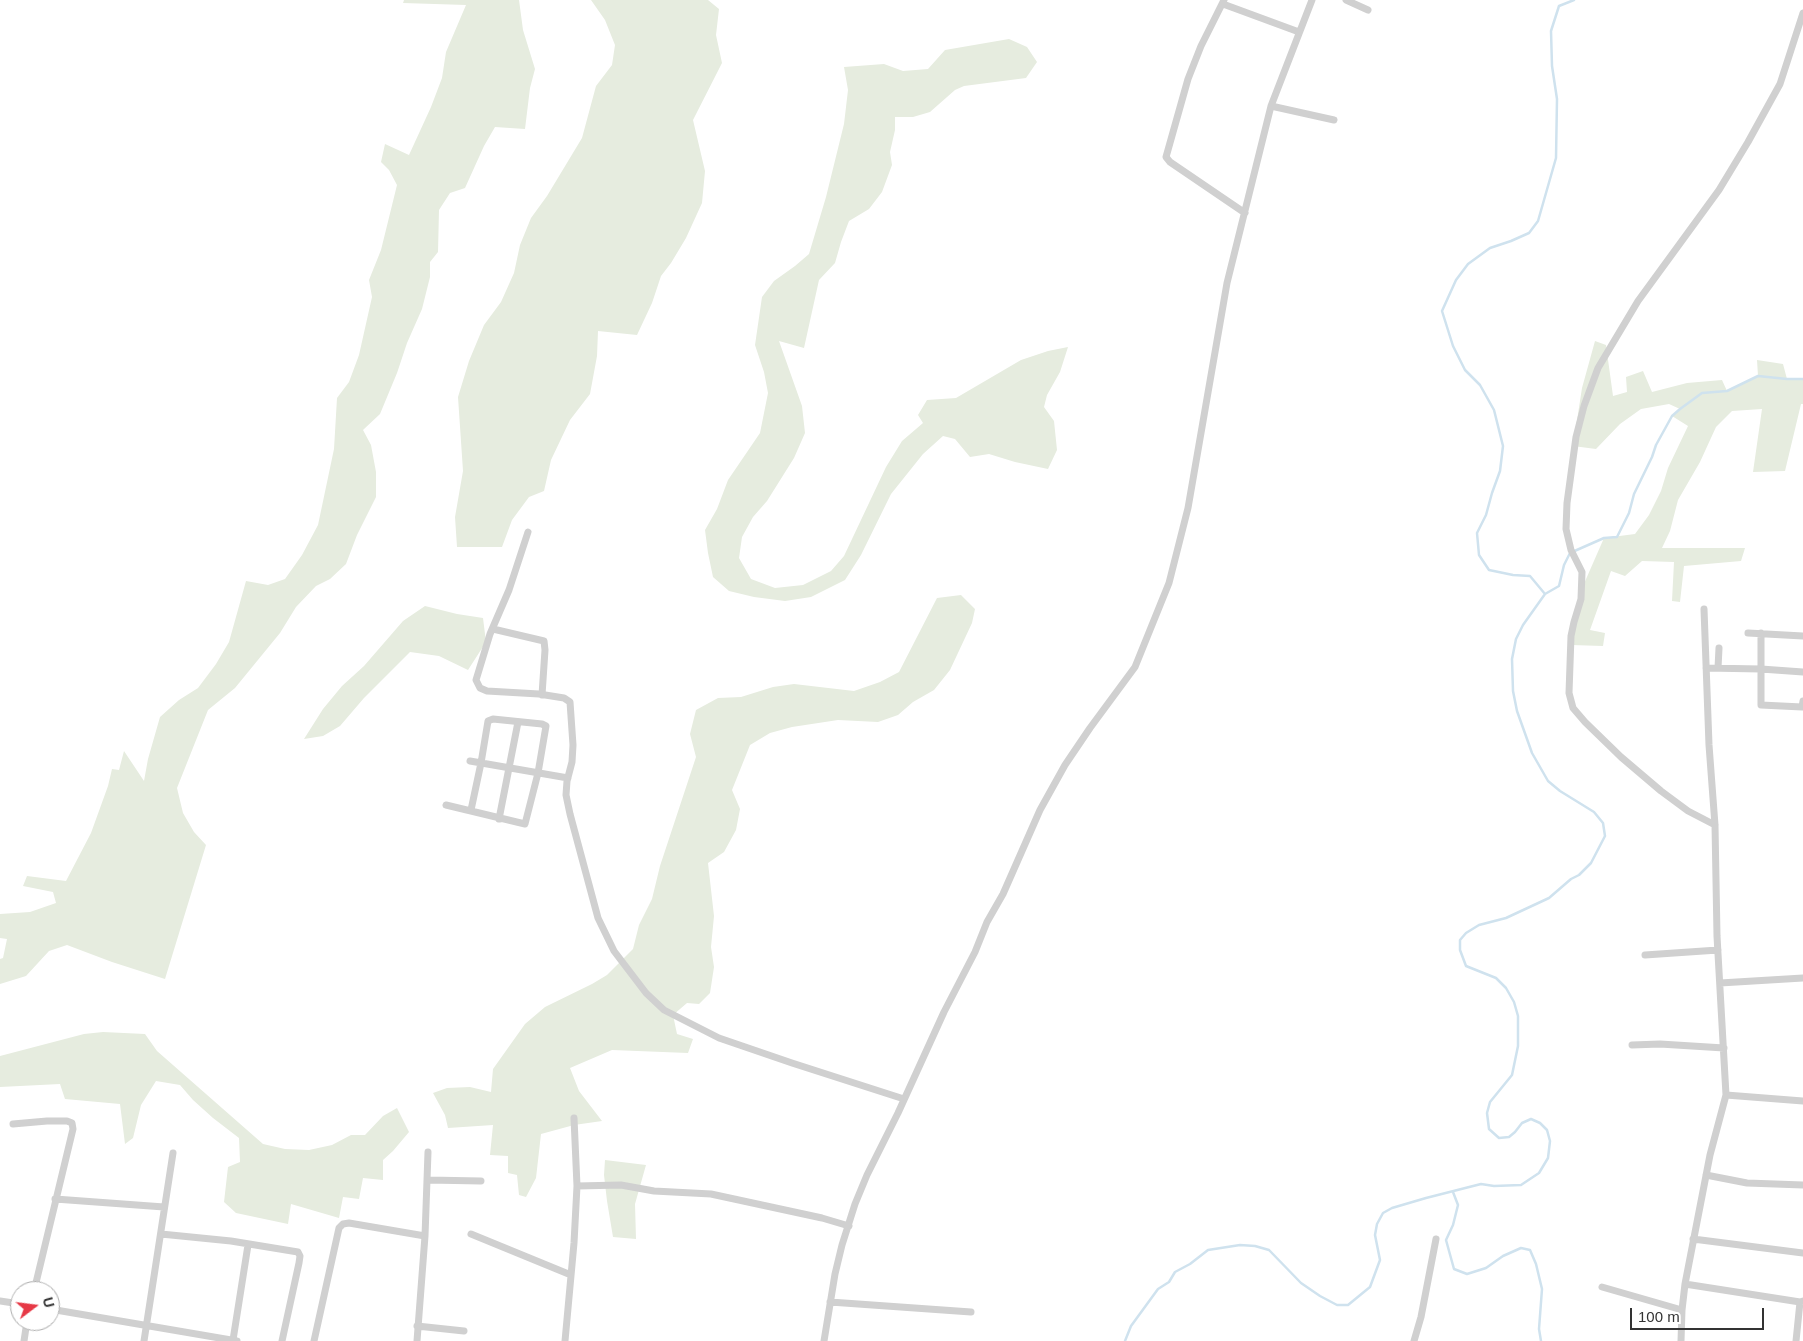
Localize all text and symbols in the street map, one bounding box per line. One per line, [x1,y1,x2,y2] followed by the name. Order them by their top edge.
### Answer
[10,1281,60,1331] north arrow
[39,1295,58,1309] text: U
[1633,1298,1767,1330] scale bar
[1638,1308,1680,1325] text: 100 m

